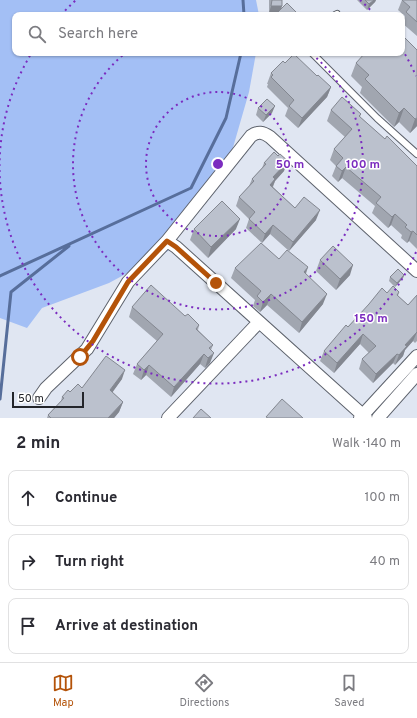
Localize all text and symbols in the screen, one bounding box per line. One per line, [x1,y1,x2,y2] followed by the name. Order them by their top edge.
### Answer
[12,12,405,56] search box
[26,23,48,45] icon: search
[58,25,138,44] text: Search here
[211,157,225,171] centre of rings
[276,157,304,173] text: 50 m
[346,157,380,173] text: 100 m
[207,274,225,292] route end
[354,311,388,327] text: 150 m
[71,348,89,366] route start
[12,390,84,409] scale bar
[18,392,44,406] text: 50 m
[16,433,60,455] text: 2 min
[332,436,401,452] text: Walk · 140 m
[17,487,39,509] icon: ahead
[55,489,117,508] text: Continue
[364,490,400,506] text: 100 m
[17,551,39,573] icon: right
[55,553,124,572] text: Turn right
[370,554,400,570] text: 40 m
[17,615,39,637] icon: arrive
[55,617,198,636] text: Arrive at destination
[52,672,74,710] tab: Map
[179,672,229,710] tab: Directions
[334,672,365,710] tab: Saved

